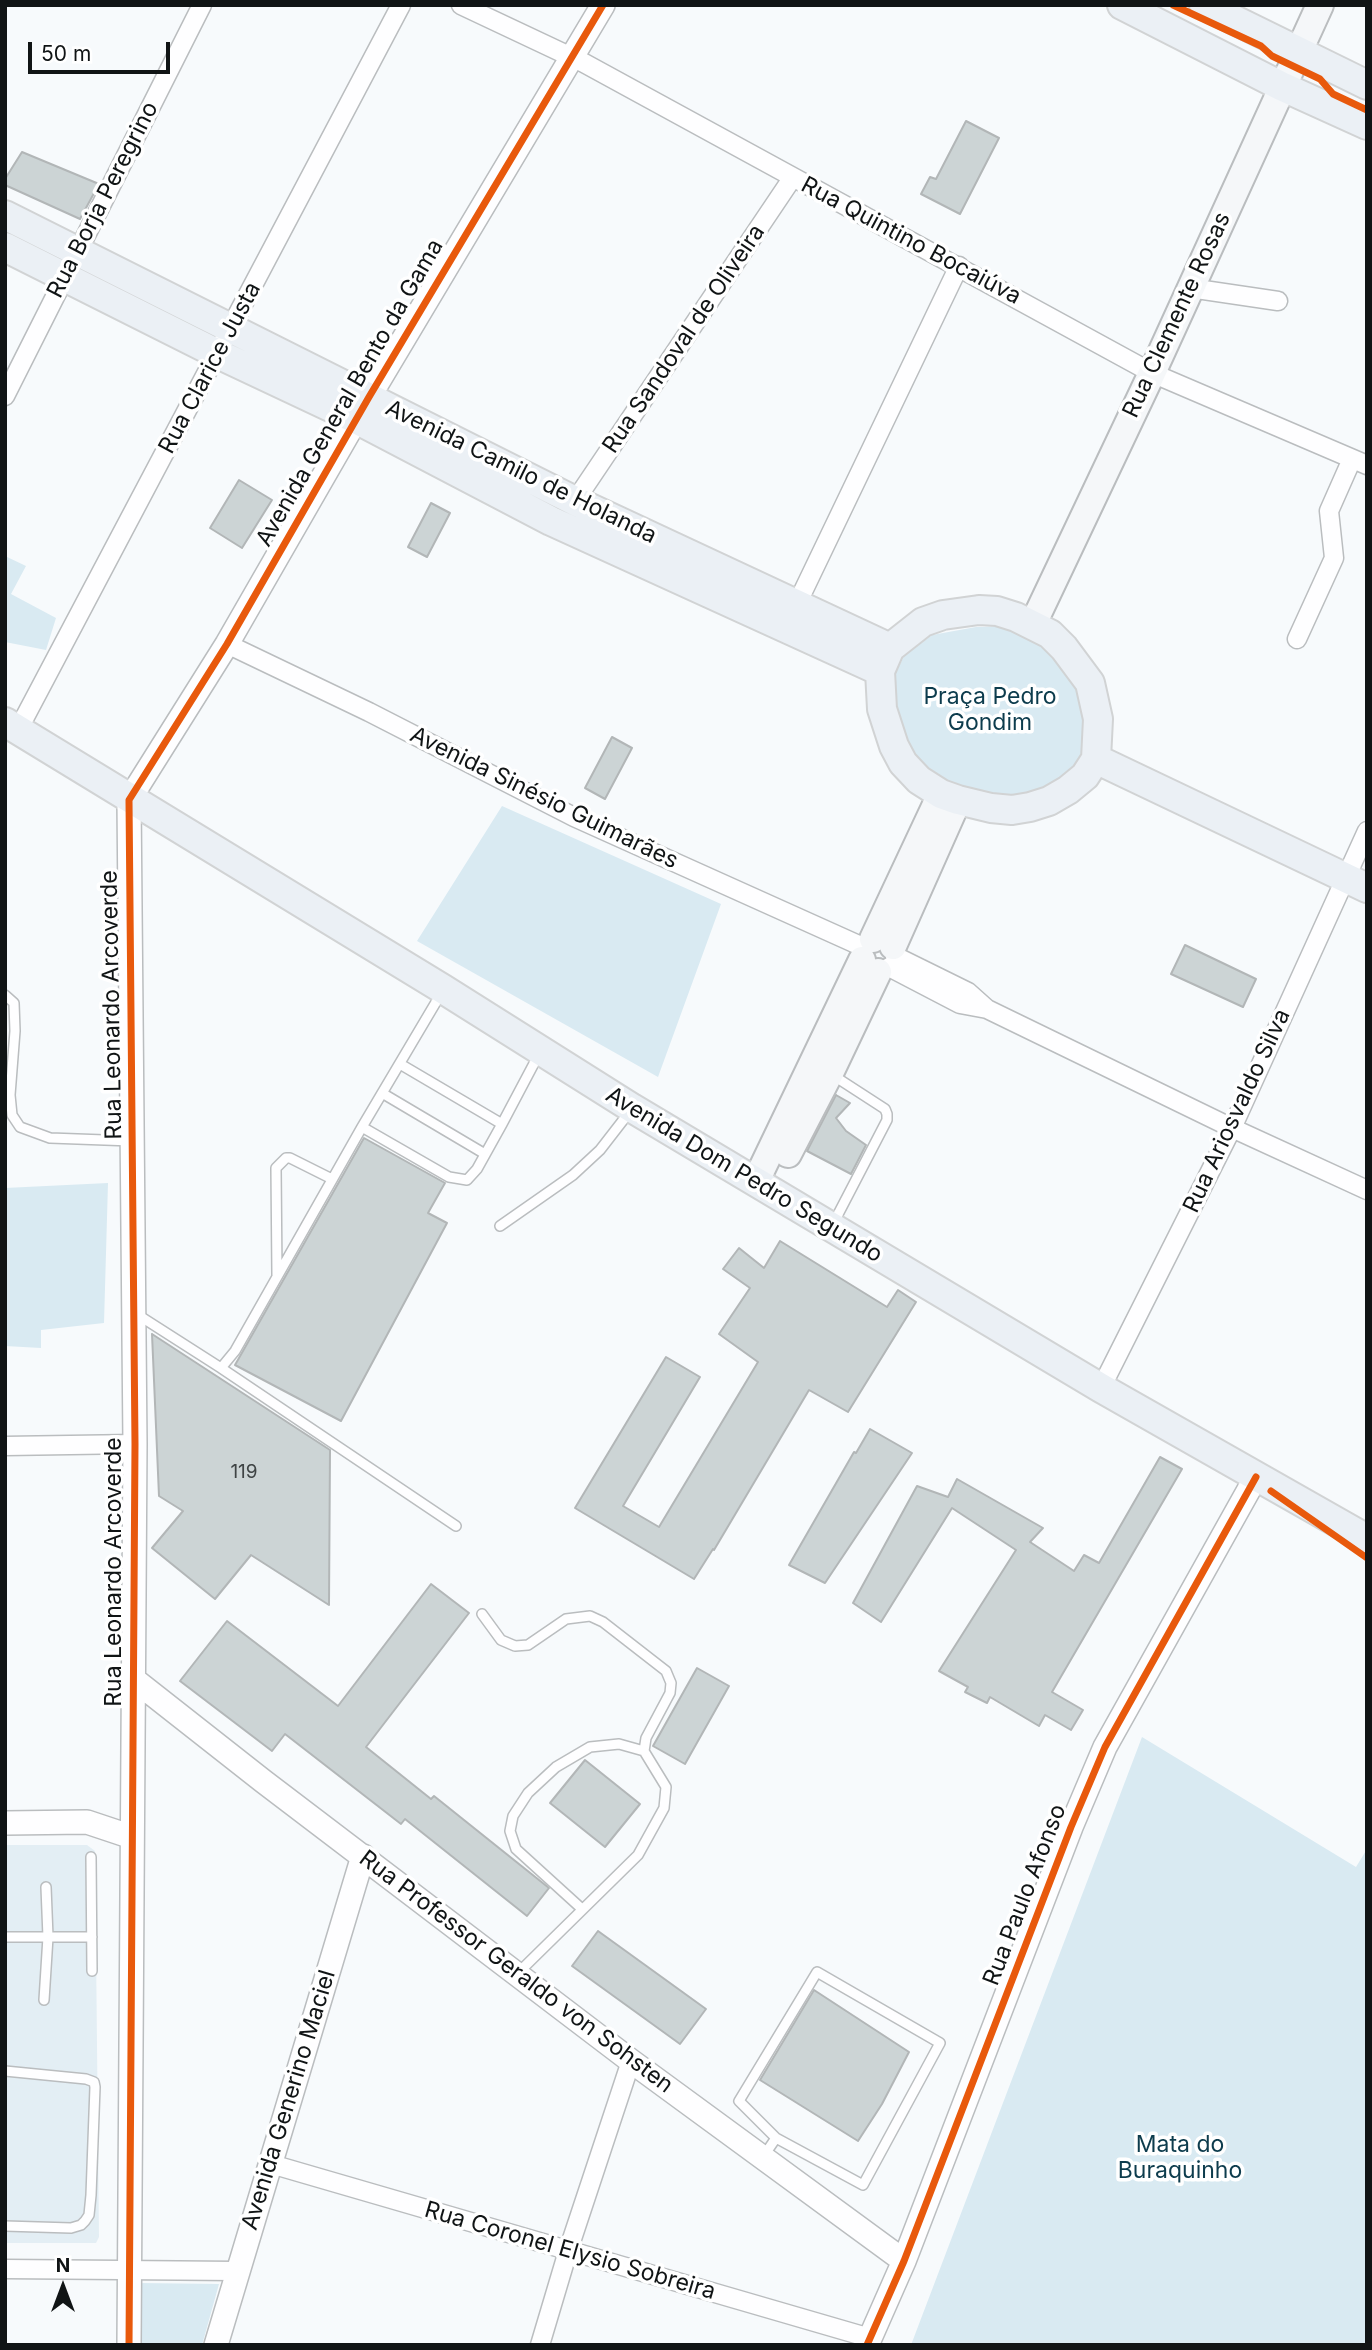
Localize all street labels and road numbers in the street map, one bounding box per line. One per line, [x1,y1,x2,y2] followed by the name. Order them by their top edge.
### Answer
[42,97,164,303] street label: Rua Borja Peregrino
[796,171,1026,311] street label: Rua Quintino Bocaiúva
[1117,208,1237,422] street label: Rua Clemente Rosas
[597,219,771,459] street label: Rua Sandoval de Oliveira
[250,234,450,552] street label: Avenida General Bento da Gama
[153,278,267,458] street label: Rua Clarice Justa
[381,394,661,550] street label: Avenida Camilo de Holanda
[406,721,682,875] street label: Avenida Sinésio Guimarães
[96,870,128,1140] street label: Rua Leonardo Arcoverde
[1178,1005,1296,1217] street label: Rua Ariosvaldo Silva
[601,1081,887,1269] street label: Avenida Dom Pedro Segundo
[100,1437,128,1707] street label: Rua Leonardo Arcoverde
[978,1801,1072,1989] street label: Rua Paulo Afonso
[354,1845,678,2099] street label: Rua Professor Geraldo von Sohsten
[236,1967,342,2233] street label: Avenida Generino Maciel
[421,2196,719,2306] street label: Rua Coronel Elysio Sobreira

